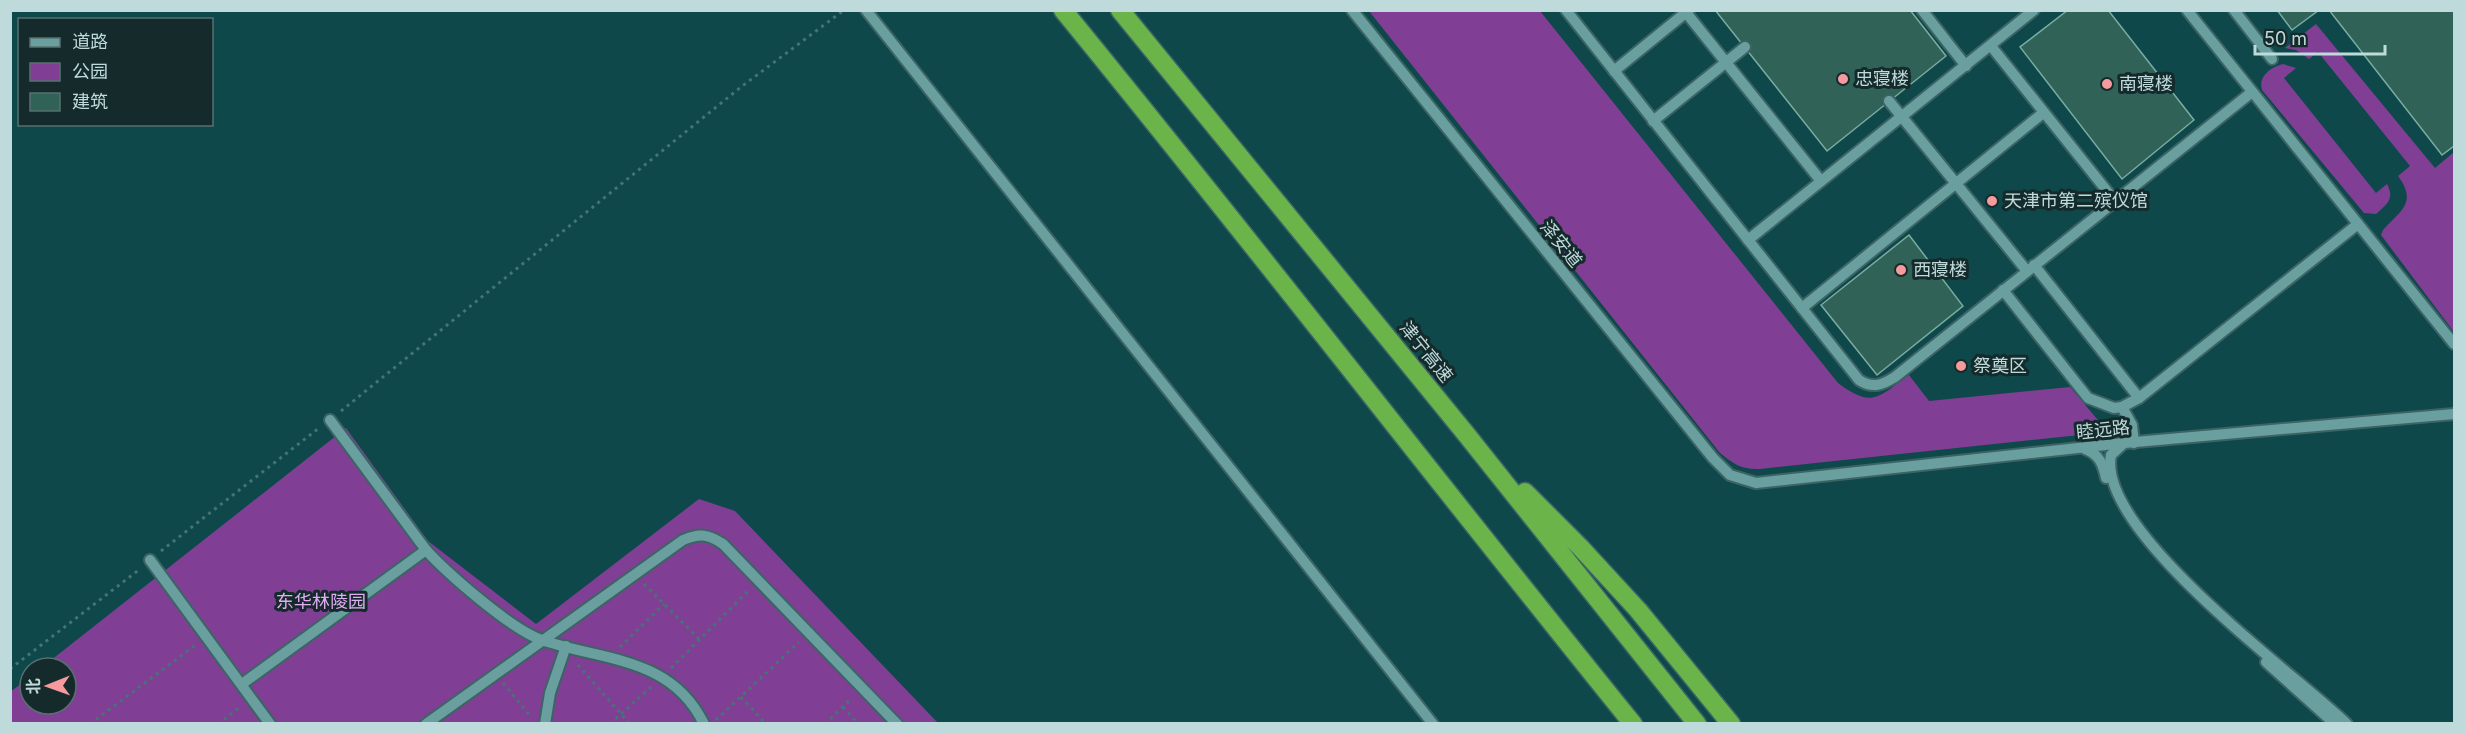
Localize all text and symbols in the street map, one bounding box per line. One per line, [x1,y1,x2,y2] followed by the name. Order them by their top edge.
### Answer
[18,18,213,126] legend
[2255,18,2386,56] scale bar
[2264,28,2307,49] text: 50 m
[72,31,108,52] text: 道路
[72,61,108,82] text: 公园
[1855,68,1909,89] place label: 忠寝楼
[1836,72,1850,86] marker: 忠寝楼
[2119,73,2173,94] place label: 南寝楼
[2100,77,2114,91] marker: 南寝楼
[72,91,108,112] text: 建筑
[2004,190,2148,211] place label: 天津市第二殡仪馆
[1985,194,1999,208] marker: 天津市第二殡仪馆
[1536,216,1587,271] street label: 泽安道
[1913,259,1967,280] place label: 西寝楼
[1894,263,1908,277] marker: 西寝楼
[1396,317,1457,386] street label: 津宁高速
[1973,355,2027,376] place label: 祭奠区
[1954,359,1968,373] marker: 祭奠区
[2075,416,2131,443] street label: 睦远路
[276,591,366,612] park label: 东华林陵园
[18,656,78,716] north arrow
[23,678,43,694] text: 北

